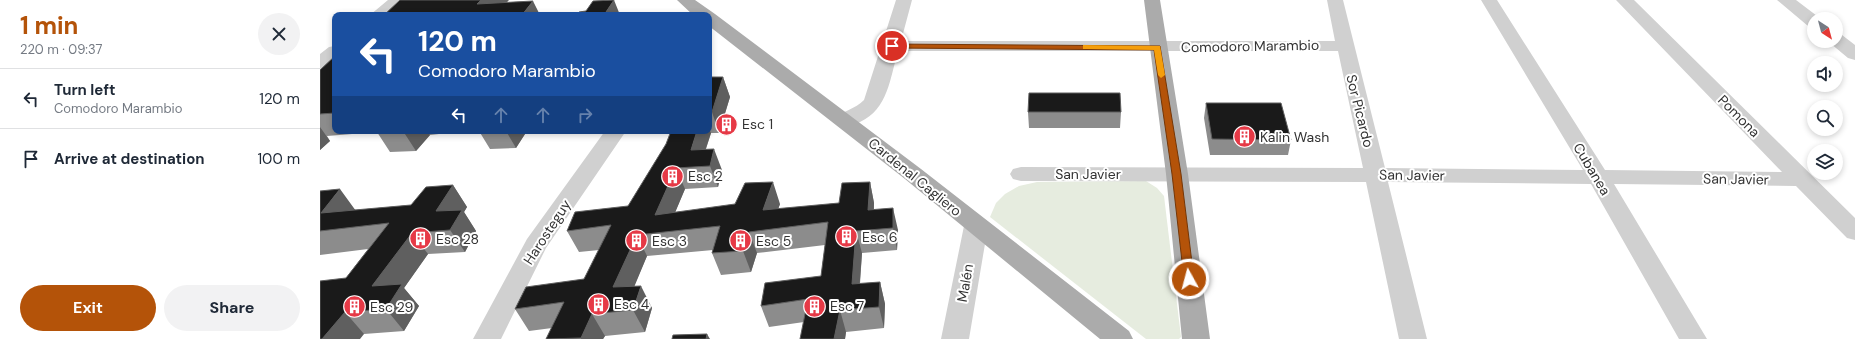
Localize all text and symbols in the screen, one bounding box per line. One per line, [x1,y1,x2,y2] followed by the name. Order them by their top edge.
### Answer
[20,10,78,41] text: 1 min
[1807,12,1843,48] north arrow
[1807,12,1843,180] map controls
[258,13,300,55] button: close
[418,23,497,60] text: 120 m
[352,28,404,80] icon: left
[875,29,909,63] pin
[881,35,903,57] icon: arrive
[1181,36,1319,56] street label: Comodoro Marambio
[20,41,102,58] text: 220 m · 09:37
[1807,56,1843,92] button: sound
[418,59,596,83] text: Comodoro Marambio
[1342,73,1378,149] street label: Sor Picardo
[54,80,115,100] text: Turn left
[20,88,42,110] icon: left
[259,89,300,109] text: 120 m
[1714,91,1764,141] street label: Pomona
[54,100,182,117] text: Comodoro Marambio
[1807,100,1843,136] button: search
[448,104,470,126] icon: left
[490,104,512,126] icon: ahead
[532,104,554,126] icon: ahead
[574,104,596,126] icon: right
[713,111,739,137] building icon: Esc 1
[742,115,773,133] place label: Esc 1
[1232,124,1258,150] building icon: Kalin Wash
[1260,128,1329,146] place label: Kalin Wash
[865,134,965,220] street label: Cardenal Cagliero
[1569,139,1615,199] street label: Cubanea
[1807,144,1843,180] button: layers
[20,148,42,170] icon: arrive
[54,149,205,169] text: Arrive at destination
[257,149,300,169] text: 100 m
[660,163,686,189] building icon: Esc 2
[1055,165,1121,183] street label: San Javier
[1379,165,1445,185] street label: San Javier
[688,167,723,185] place label: Esc 2
[1703,169,1769,189] street label: San Javier
[519,196,575,268] street label: Harosteguy
[833,224,859,250] building icon: Esc 6
[407,226,433,252] building icon: Esc 28
[623,228,649,254] building icon: Esc 3
[728,228,754,254] building icon: Esc 5
[862,228,897,246] place label: Esc 6
[436,230,479,248] place label: Esc 28
[652,232,687,250] place label: Esc 3
[756,232,791,250] place label: Esc 5
[1168,258,1210,300] position arrow
[953,262,977,304] street label: Malén
[20,285,156,331] button: Exit
[164,285,300,331] button: Share
[586,291,612,317] building icon: Esc 4
[802,293,828,319] building icon: Esc 7
[342,294,368,320] building icon: Esc 29
[614,295,650,313] place label: Esc 4
[830,297,864,315] place label: Esc 7
[370,298,414,316] place label: Esc 29

